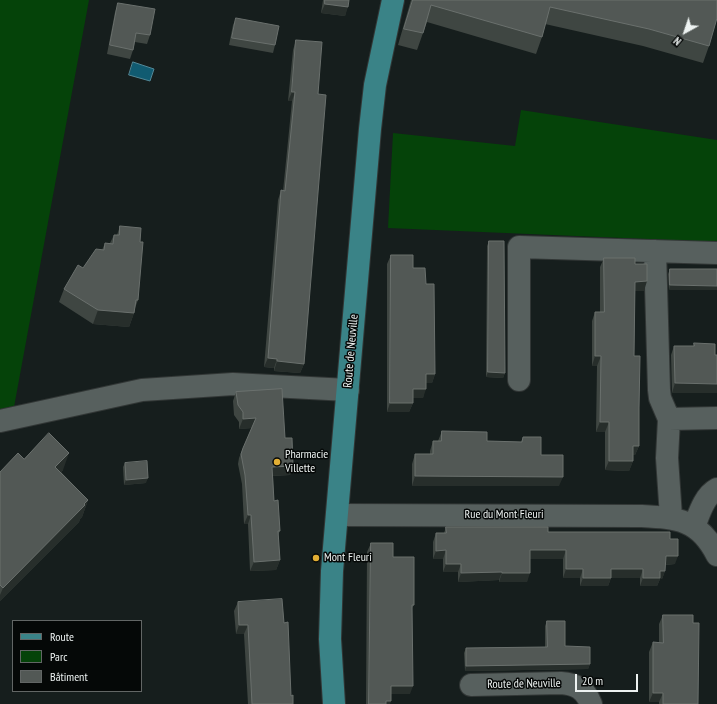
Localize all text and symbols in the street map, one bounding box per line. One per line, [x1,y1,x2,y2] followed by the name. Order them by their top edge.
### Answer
[665,12,705,52] north arrow
[671,34,684,48] text: N
[341,314,361,388] street label: Route de Neuville
[285,448,328,476] place label: Pharmacie Villette
[272,457,282,467] marker: Pharmacie Villette
[464,508,544,522] street label: Rue du Mont Fleuri
[324,551,372,565] place label: Mont Fleuri
[311,553,321,563] marker: Mont Fleuri
[12,620,142,692] legend
[50,629,74,644] text: Route
[50,649,67,664] text: Parc
[577,666,640,692] scale bar
[50,669,88,684] text: Bâtiment
[582,673,603,688] text: 20 m
[487,676,561,692] street label: Route de Neuville

